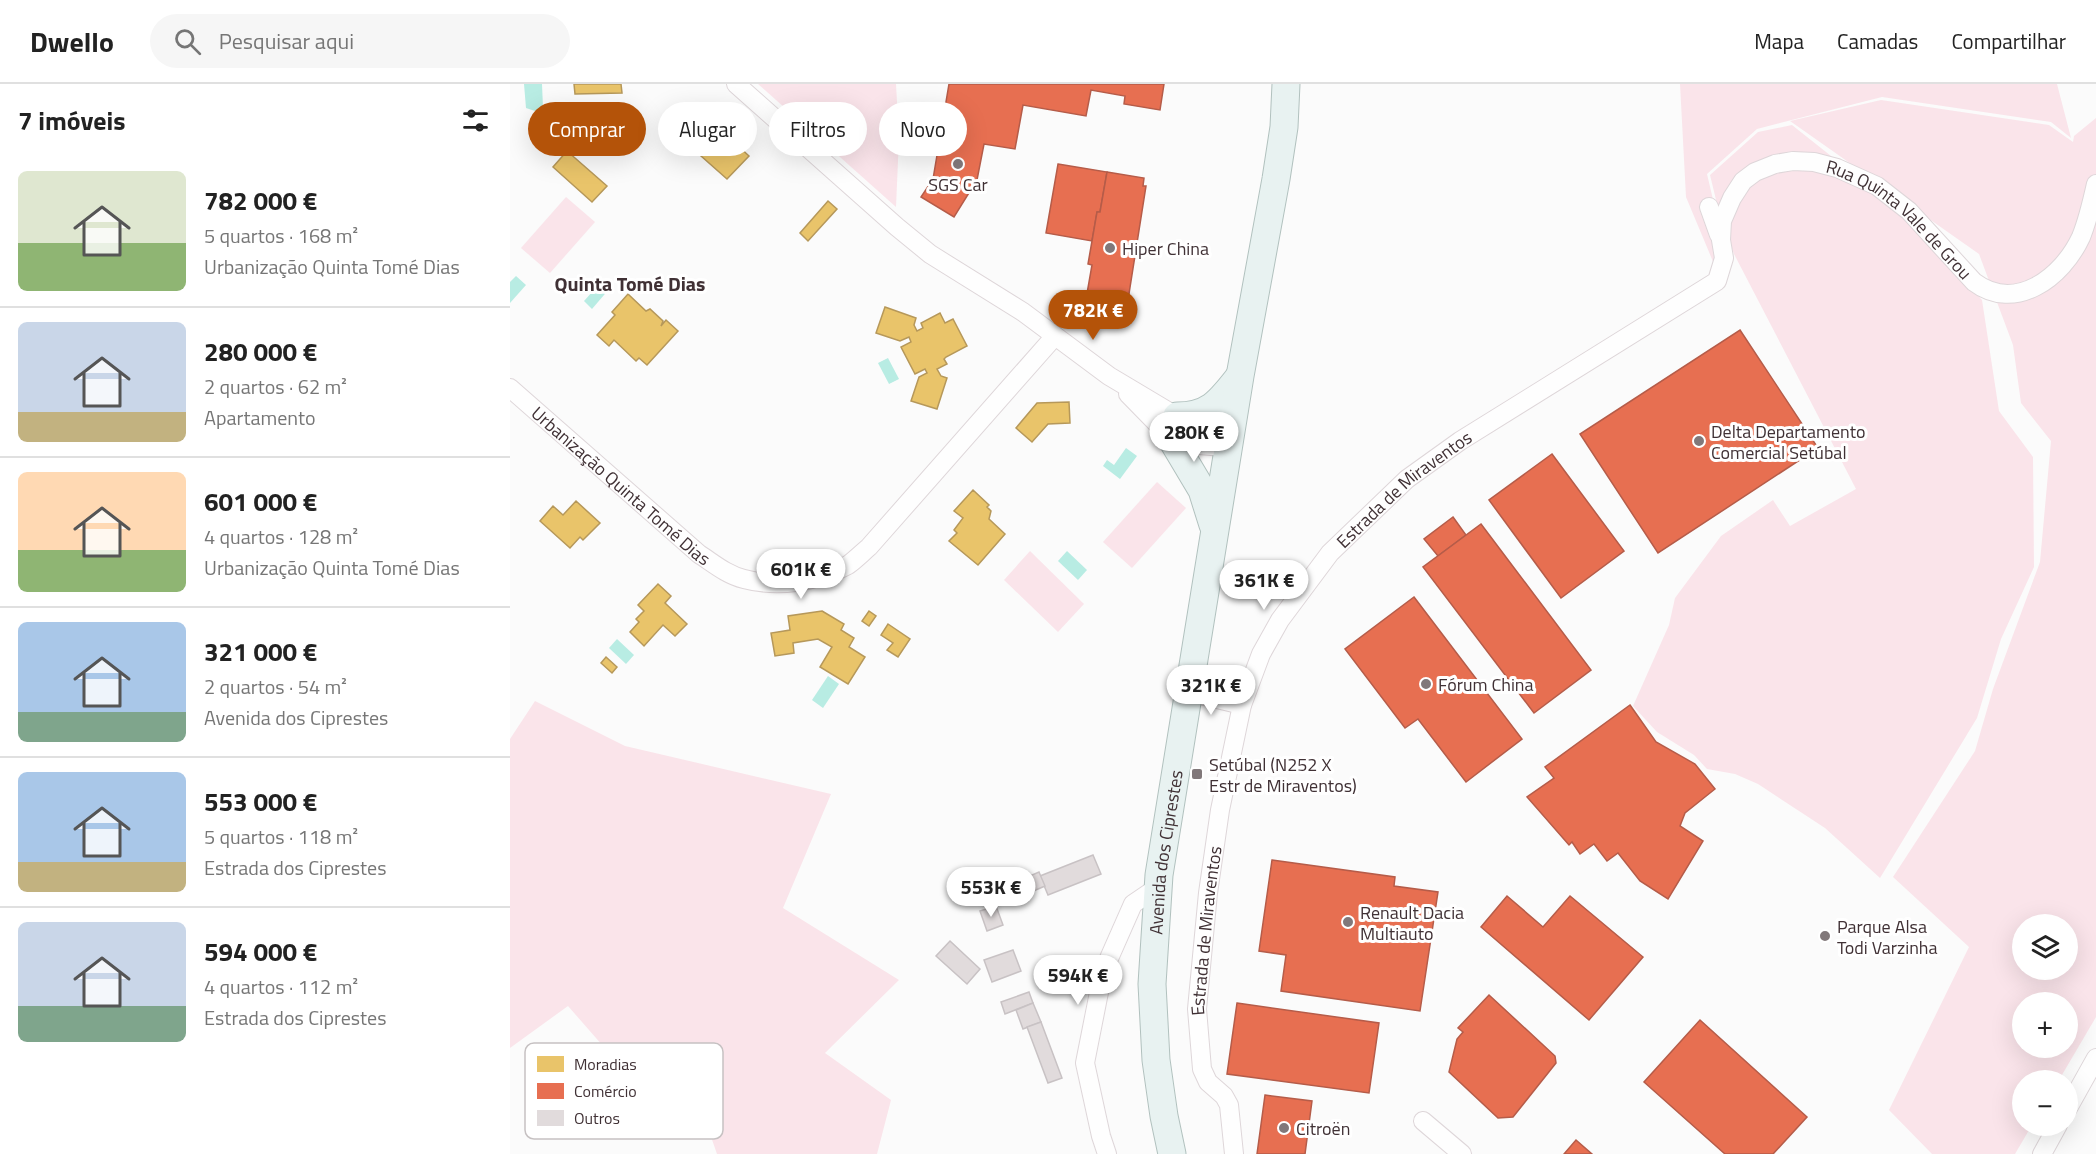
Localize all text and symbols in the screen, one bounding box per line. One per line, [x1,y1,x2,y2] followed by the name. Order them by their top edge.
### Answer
[150,14,570,68] search box
[30,20,114,63] text: Dwello
[219,24,354,58] text: Pesquisar aqui
[171,25,204,58] icon: search
[1754,25,1804,57] text: Mapa
[1837,25,1918,57] text: Camadas
[1951,25,2066,57] text: Compartilhar
[18,101,125,140] text: 7 imóveis
[528,102,646,156] chip: Comprar
[658,102,757,156] chip: Alugar
[769,102,867,156] chip: Filtros
[879,102,967,156] chip: Novo
[459,104,492,137] icon: filters
[1823,152,1978,285] street label: Rua Quinta Vale de Grou
[951,157,965,171] marker: SGS Car
[928,171,988,198] place label: SGS Car
[204,181,317,220] text: 782 000 €
[66,195,138,267] icon: home
[204,220,358,251] text: 5 quartos · 168 m²
[1122,235,1209,262] place label: Hiper China
[1103,241,1117,255] marker: Hiper China
[204,251,460,282] text: Urbanização Quinta Tomé Dias
[555,268,705,299] district label: Quinta Tomé Dias
[1044,290,1142,341] pin: 782K €
[1062,294,1124,325] text: 782K €
[204,332,317,371] text: 280 000 €
[66,346,138,418] icon: home
[204,371,347,402] text: 2 quartos · 62 m²
[526,400,716,572] street label: Urbanização Quinta Tomé Dias
[204,402,316,433] text: Apartamento
[1145,412,1243,463] pin: 280K €
[1163,416,1225,447] text: 280K €
[1711,418,1866,466] place label: Delta Departamento Comercial Setúbal
[1330,424,1477,554] street label: Estrada de Miraventos
[1692,434,1706,448] marker: Delta Departamento Comercial Setúbal
[204,482,317,521] text: 601 000 €
[66,496,138,568] icon: home
[204,521,358,552] text: 4 quartos · 128 m²
[752,549,850,600] pin: 601K €
[204,552,460,583] text: Urbanização Quinta Tomé Dias
[770,553,832,584] text: 601K €
[1215,560,1313,611] pin: 361K €
[1233,564,1295,595] text: 361K €
[204,632,317,671] text: 321 000 €
[66,646,138,718] icon: home
[1162,665,1260,716] pin: 321K €
[1180,669,1242,700] text: 321K €
[204,671,347,702] text: 2 quartos · 54 m²
[1438,671,1534,698] place label: Fórum China
[1419,677,1433,691] marker: Fórum China
[204,702,388,733] text: Avenida dos Ciprestes
[1209,751,1357,799] place label: Setúbal (N252 X Estr de Miraventos)
[1190,767,1204,781] marker: Setúbal (N252 X Estr de Miraventos)
[1142,768,1189,936] street label: Avenida dos Ciprestes
[204,782,317,821] text: 553 000 €
[66,796,138,868] icon: home
[204,821,358,852] text: 5 quartos · 118 m²
[1183,844,1228,1017] street label: Estrada de Miraventos
[204,852,387,883] text: Estrada dos Ciprestes
[942,867,1040,918] pin: 553K €
[960,871,1022,902] text: 553K €
[1360,899,1464,947] place label: Renault Dacia Multiauto
[1837,913,1937,961] place label: Parque Alsa Todi Varzinha
[2012,914,2078,1136] map controls
[2012,914,2078,980] button: layers
[1341,915,1355,929] marker: Renault Dacia Multiauto
[1818,929,1832,943] marker: Parque Alsa Todi Varzinha
[204,932,317,971] text: 594 000 €
[66,946,138,1018] icon: home
[1029,955,1127,1006] pin: 594K €
[1047,959,1109,990] text: 594K €
[204,971,358,1002] text: 4 quartos · 112 m²
[2012,992,2078,1058] button: +
[204,1002,387,1033] text: Estrada dos Ciprestes
[525,1043,723,1139] legend
[574,1052,637,1076] text: Moradias
[2012,1070,2078,1136] button: −
[574,1079,637,1103] text: Comércio
[574,1106,620,1130] text: Outros
[1296,1115,1350,1142] place label: Citroën
[1277,1121,1291,1135] marker: Citroën

